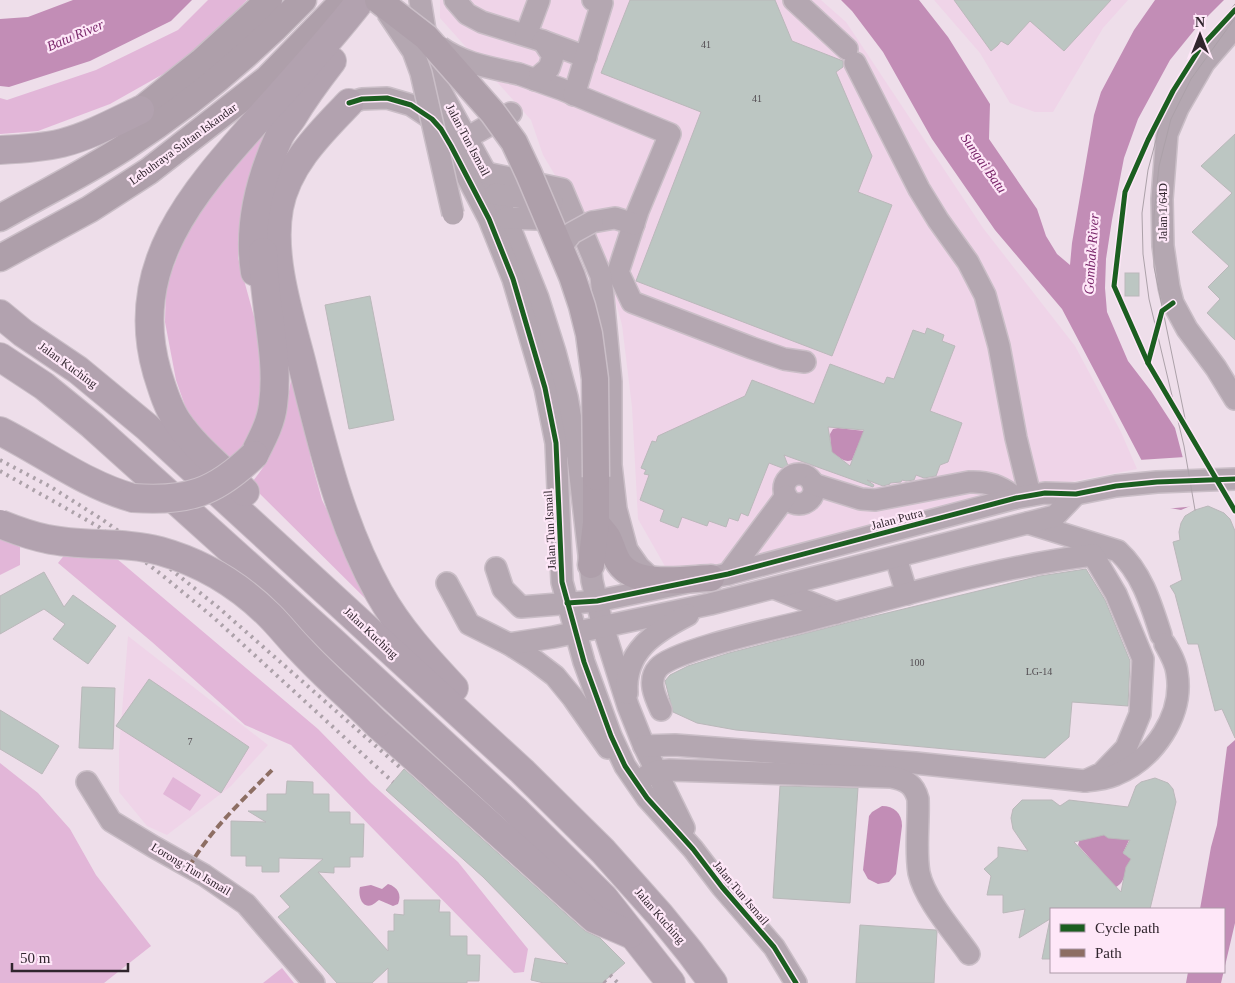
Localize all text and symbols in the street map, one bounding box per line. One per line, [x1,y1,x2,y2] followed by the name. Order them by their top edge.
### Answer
[1175,10,1225,60] north arrow
[1195,15,1205,30] text: N
[45,17,106,54] water label: Batu River
[701,39,711,50] house number: 41
[752,93,762,104] house number: 41
[127,100,239,188] street label: Lebuhraya Sultan Iskandar
[443,102,493,179] street label: Jalan Tun Ismail
[958,131,1009,196] water label: Sungai Batu
[1156,183,1170,241] street label: Jalan 1/64D
[1081,212,1102,295] water label: Gombak River
[36,339,100,391] street label: Jalan Kuching
[541,489,559,570] street label: Jalan Tun Ismail
[870,505,925,533] street label: Jalan Putra
[341,604,401,662] street label: Jalan Kuching
[910,657,925,668] house number: 100
[1026,666,1052,677] house number: LG-14
[188,736,193,747] house number: 7
[149,840,234,899] street label: Lorong Tun Ismail
[710,858,772,928] street label: Jalan Tun Ismail
[632,885,688,947] street label: Jalan Kuching
[1050,908,1225,973] legend
[1095,920,1160,936] text: Cycle path
[12,940,129,972] scale bar
[1095,945,1122,961] text: Path
[20,950,51,966] text: 50 m

